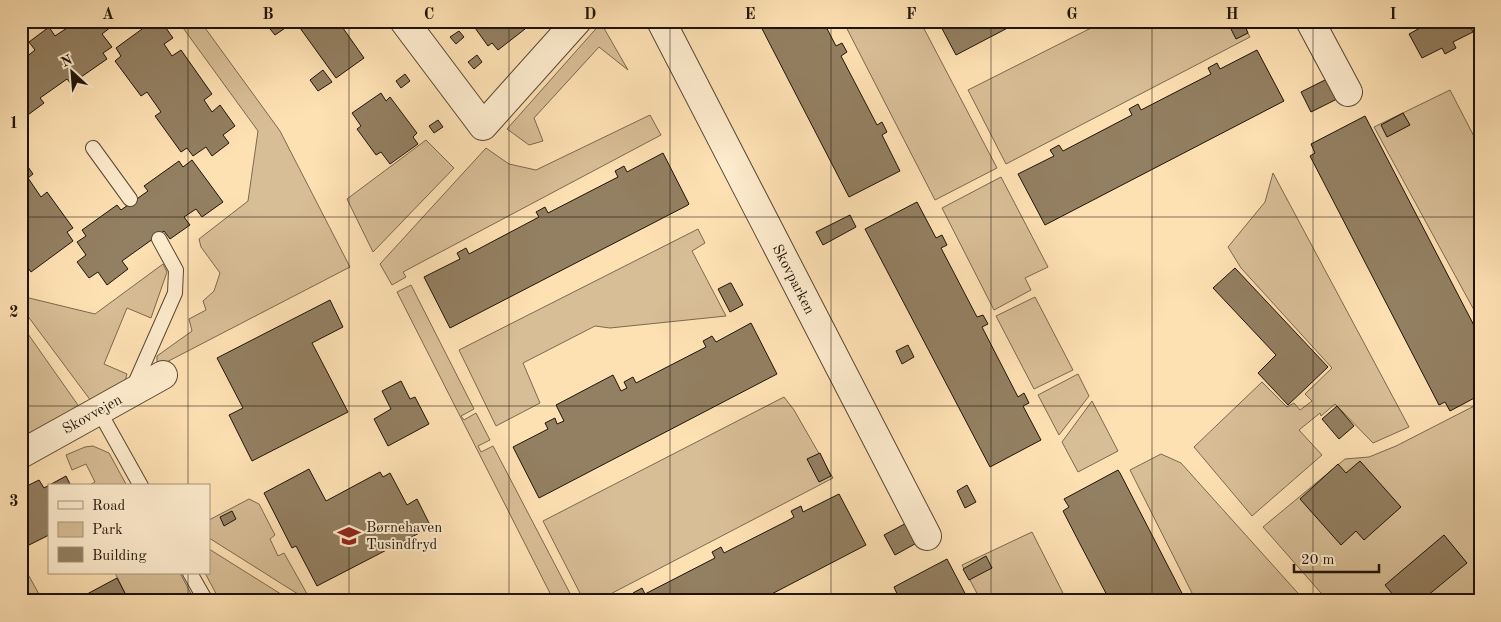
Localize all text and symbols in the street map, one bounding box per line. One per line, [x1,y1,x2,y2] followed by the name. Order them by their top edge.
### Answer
[102,7,114,23] text: A
[262,7,274,23] text: B
[424,7,434,23] text: C
[584,7,596,23] text: D
[744,7,756,23] text: E
[906,7,917,23] text: F
[1066,7,1078,23] text: G
[1225,7,1239,23] text: H
[1389,7,1397,23] text: I
[48,48,98,98] north arrow
[59,52,75,70] text: N
[9,116,19,132] text: 1
[769,242,817,317] street label: Skovparken
[9,305,19,321] text: 2
[60,393,125,438] street label: Skovvejen
[48,484,210,574] legend
[9,494,19,510] text: 3
[92,499,126,514] text: Road
[366,521,442,553] place label: Børnehaven Tusindfryd
[92,523,123,538] text: Park
[336,523,362,549] school or university icon: Børnehaven Tusindfryd
[1294,542,1378,574] scale bar
[92,549,147,564] text: Building
[1301,553,1335,568] text: 20 m

